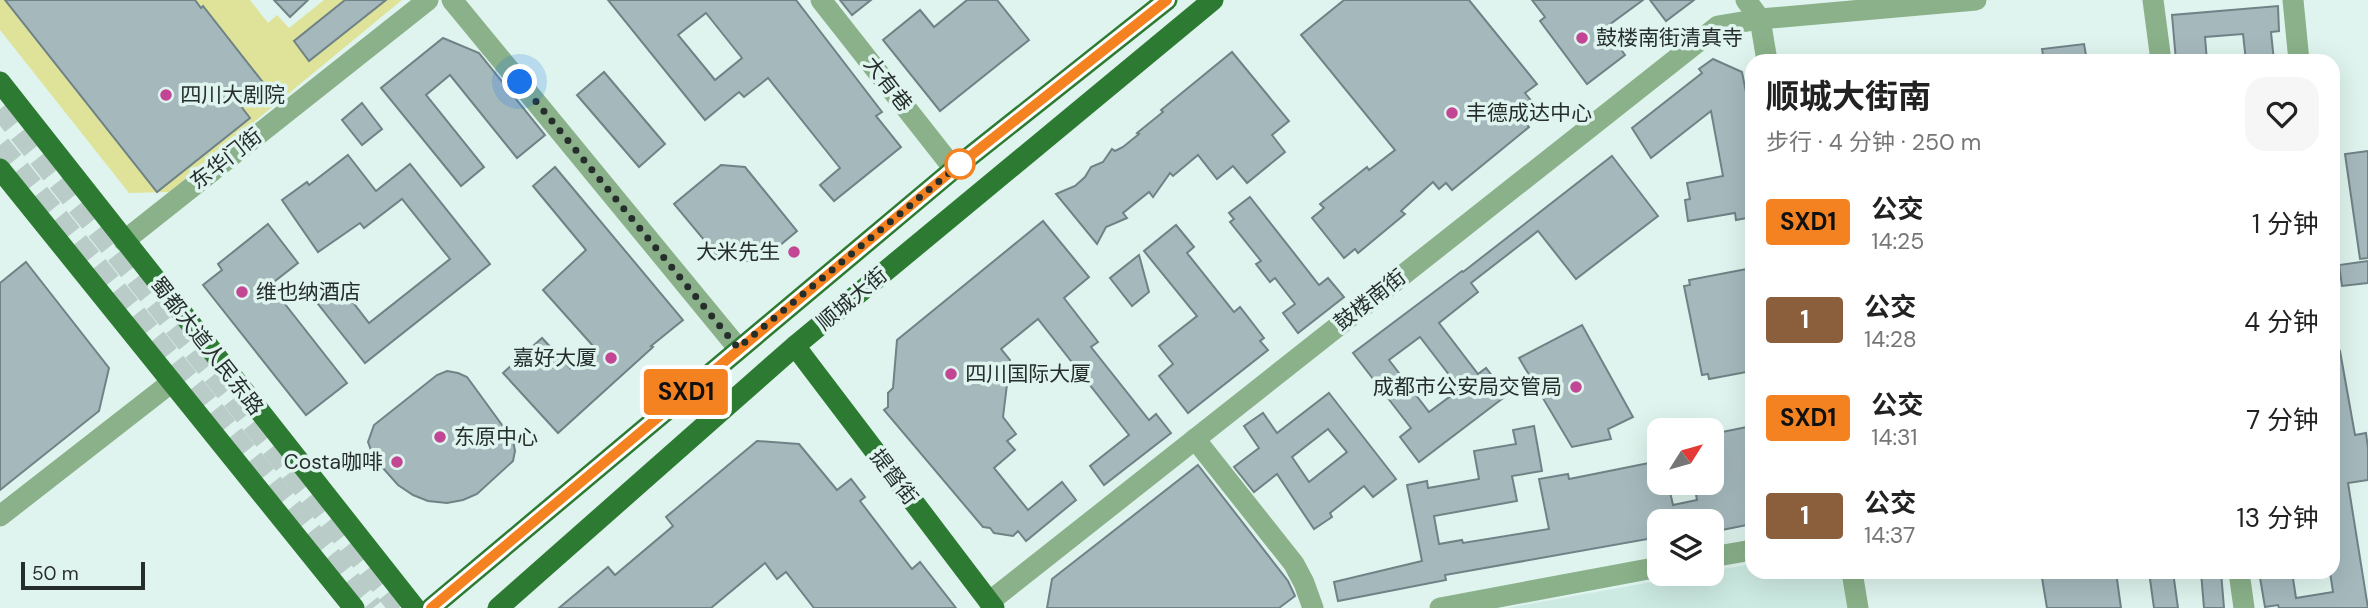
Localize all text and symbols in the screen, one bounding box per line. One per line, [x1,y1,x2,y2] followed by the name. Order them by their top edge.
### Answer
[1596,24,1743,52] place label: 鼓楼南街清真寺
[1574,30,1590,46] marker: 鼓楼南街清真寺
[858,51,918,117] street label: 大有巷
[502,64,537,99] your location
[1766,75,1931,118] text: 顺城大街南
[2245,77,2319,151] button: heart
[180,81,285,109] place label: 四川大剧院
[158,87,174,103] marker: 四川大剧院
[1466,99,1592,127] place label: 丰德成达中心
[1444,105,1460,121] marker: 丰德成达中心
[184,122,268,196] street label: 东华门街
[1766,127,1981,157] text: 步行 · 4 分钟 · 250 m
[945,149,975,179] unlabelled marker
[1871,192,1923,226] text: 公交
[1780,206,1836,237] text: SXD1
[2252,207,2319,241] text: 1 分钟
[1871,226,1924,256] text: 14:25
[696,238,780,266] place label: 大米先生
[786,244,802,260] marker: 大米先生
[811,261,893,337] street label: 顺城大街
[1328,263,1412,337] street label: 鼓楼南街
[144,271,270,421] street label: 蜀都大道人民东路
[256,278,361,306] place label: 维也纳酒店
[234,284,250,300] marker: 维也纳酒店
[1864,290,1916,324] text: 公交
[1800,304,1809,335] text: 1
[2244,305,2319,339] text: 4 分钟
[1864,324,1917,354] text: 14:28
[513,344,597,372] place label: 嘉好大厦
[603,350,619,366] marker: 嘉好大厦
[965,360,1091,388] place label: 四川国际大厦
[943,366,959,382] marker: 四川国际大厦
[637,369,735,415] line badge: SXD1
[1373,373,1562,401] place label: 成都市公安局交管局
[658,376,714,407] text: SXD1
[1568,379,1584,395] marker: 成都市公安局交管局
[1871,388,1923,422] text: 公交
[1780,402,1836,433] text: SXD1
[2246,403,2319,437] text: 7 分钟
[1647,418,1724,495] north arrow
[1647,418,1724,586] map controls
[1871,422,1917,452] text: 14:31
[454,423,538,451] place label: 东原中心
[432,429,448,445] marker: 东原中心
[864,443,924,511] street label: 提督街
[284,448,383,476] place label: Costa咖啡
[389,454,405,470] marker: Costa咖啡
[1864,486,1916,520] text: 公交
[1800,500,1809,531] text: 1
[2237,501,2319,535] text: 13 分钟
[1647,509,1724,586] button: layers
[1864,520,1915,550] text: 14:37
[21,559,145,591] scale bar
[32,561,79,586] text: 50 m

